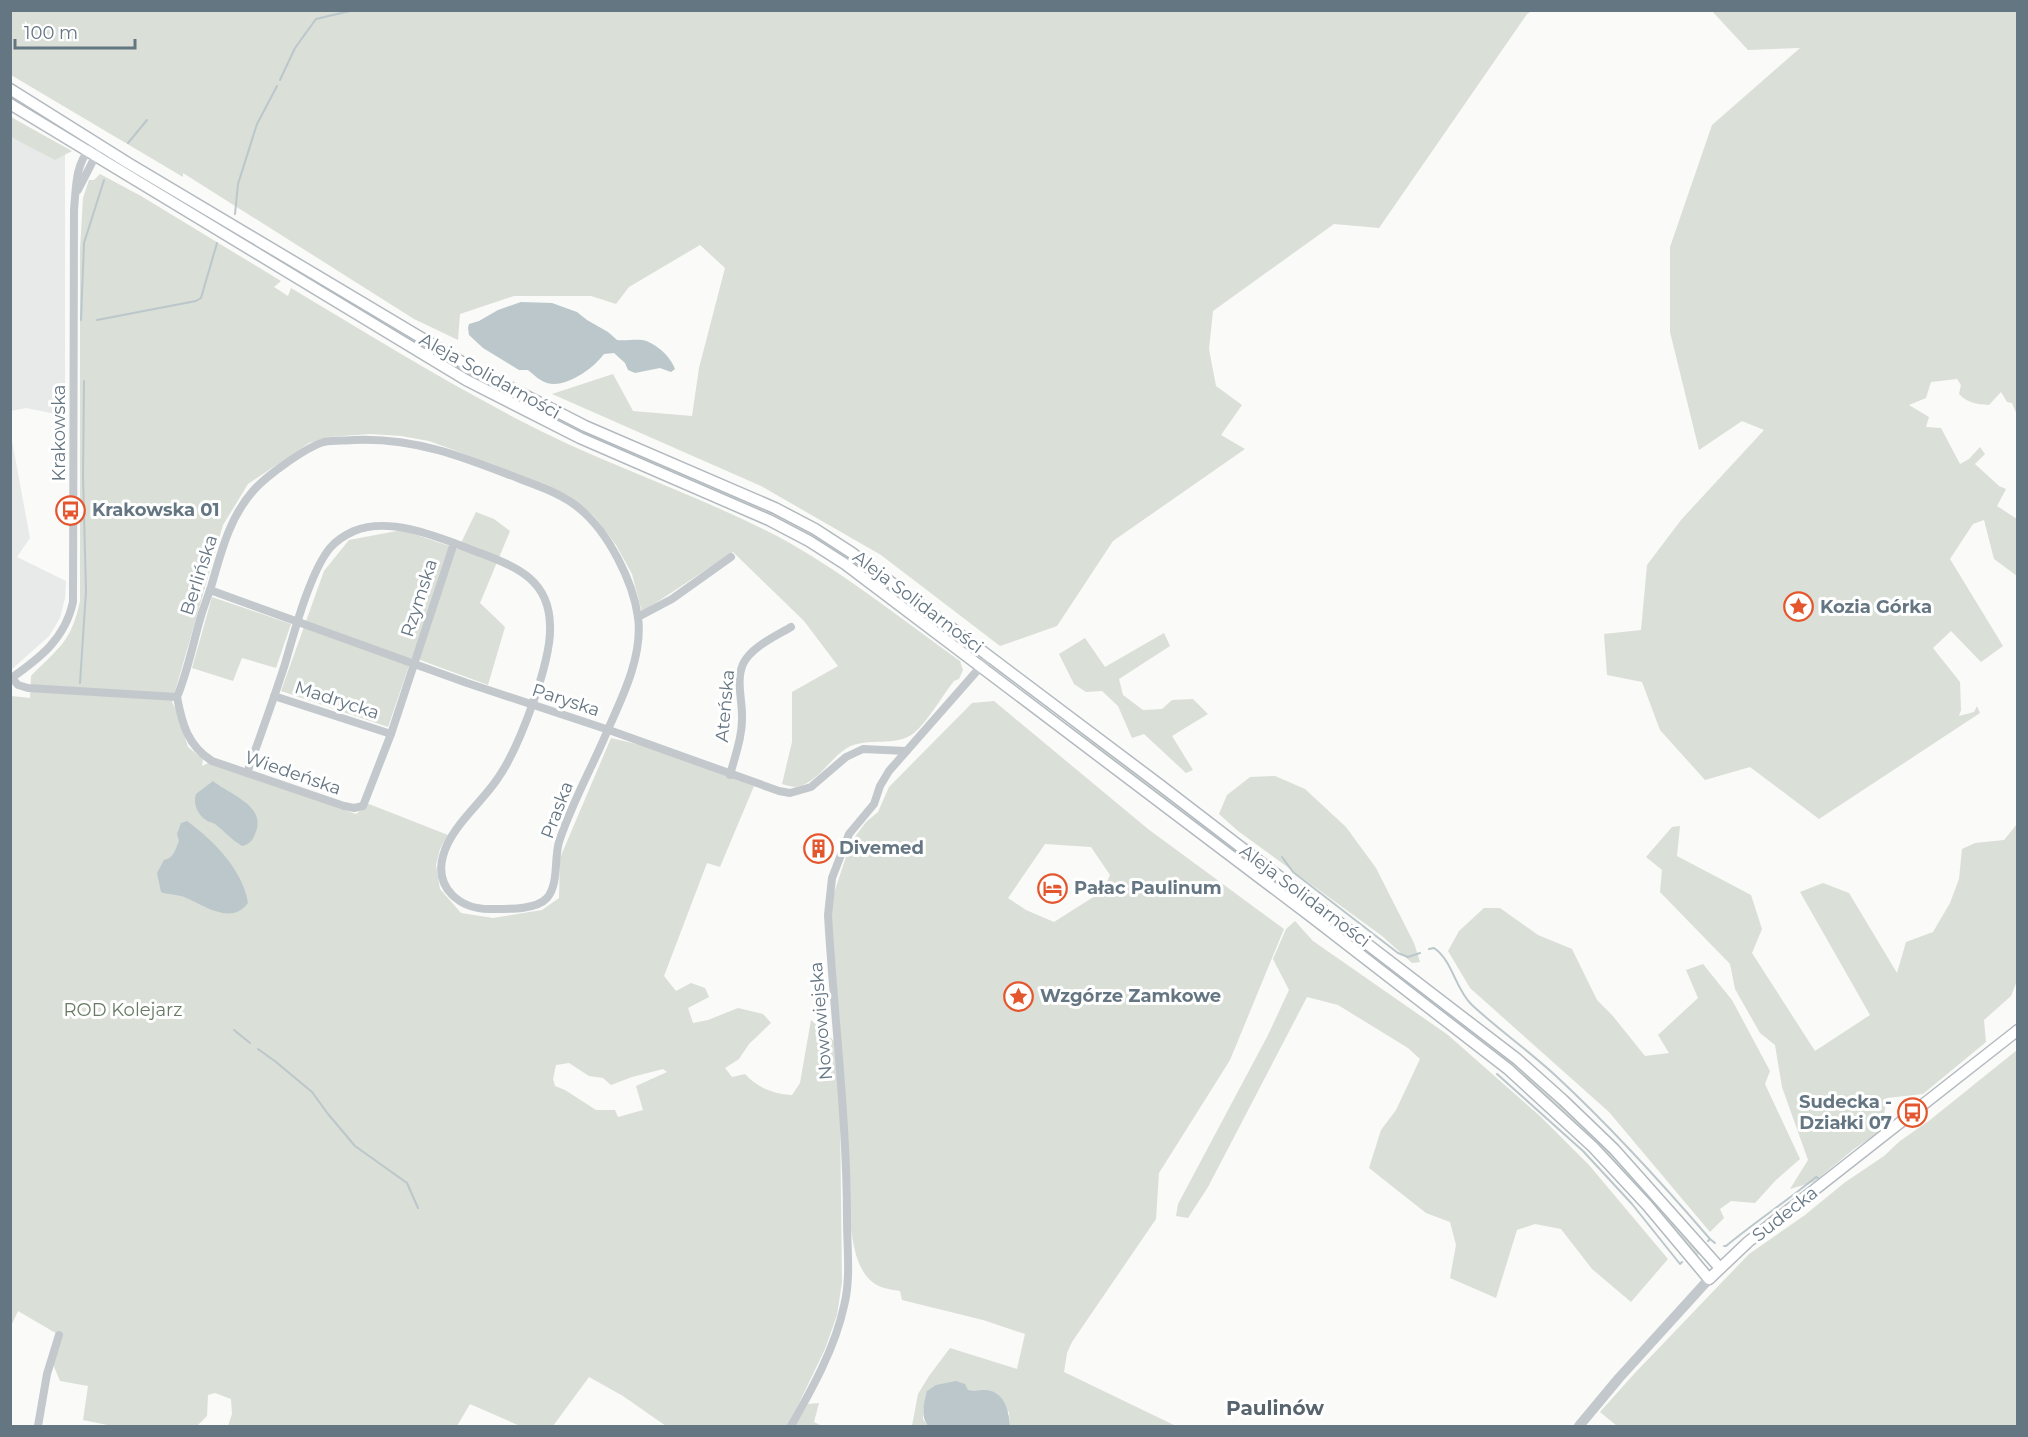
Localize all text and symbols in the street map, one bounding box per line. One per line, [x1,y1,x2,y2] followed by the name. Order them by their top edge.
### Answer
[15,12,135,50] scale bar
[24,22,78,44] text: 100 m
[416,328,564,424] street label: Aleja Solidarności
[48,385,70,481] street label: Krakowska
[55,494,87,526] bus stop icon: Krakowska 01
[92,499,220,521] place label: Krakowska 01
[176,532,222,618] street label: Berlińska
[848,546,988,658] street label: Aleja Solidarności
[396,556,442,640] street label: Rzymska
[1783,591,1815,623] place icon: Kozia Górka
[1820,596,1932,618] place label: Kozia Górka
[711,669,739,743] street label: Ateńska
[292,676,382,724] street label: Madrycka
[529,679,603,721] street label: Paryska
[242,746,344,800] street label: Wiedeńska
[536,778,578,842] street label: Praska
[802,832,834,864] building icon: Divemed
[839,837,924,859] place label: Divemed
[1235,840,1375,952] street label: Aleja Solidarności
[1037,872,1069,904] hotel icon: Pałac Paulinum
[1074,877,1222,899] place label: Pałac Paulinum
[805,961,837,1081] street label: Nowowiejska
[1003,980,1035,1012] place icon: Wzgórze Zamkowe
[1040,985,1221,1007] place label: Wzgórze Zamkowe
[64,999,182,1021] park label: ROD Kolejarz
[1799,1091,1892,1134] place label: Sudecka - Działki 07
[1897,1096,1929,1128] bus stop icon: Sudecka - Działki 07
[1748,1181,1822,1247] street label: Sudecka
[1226,1396,1324,1420] district label: Paulinów

